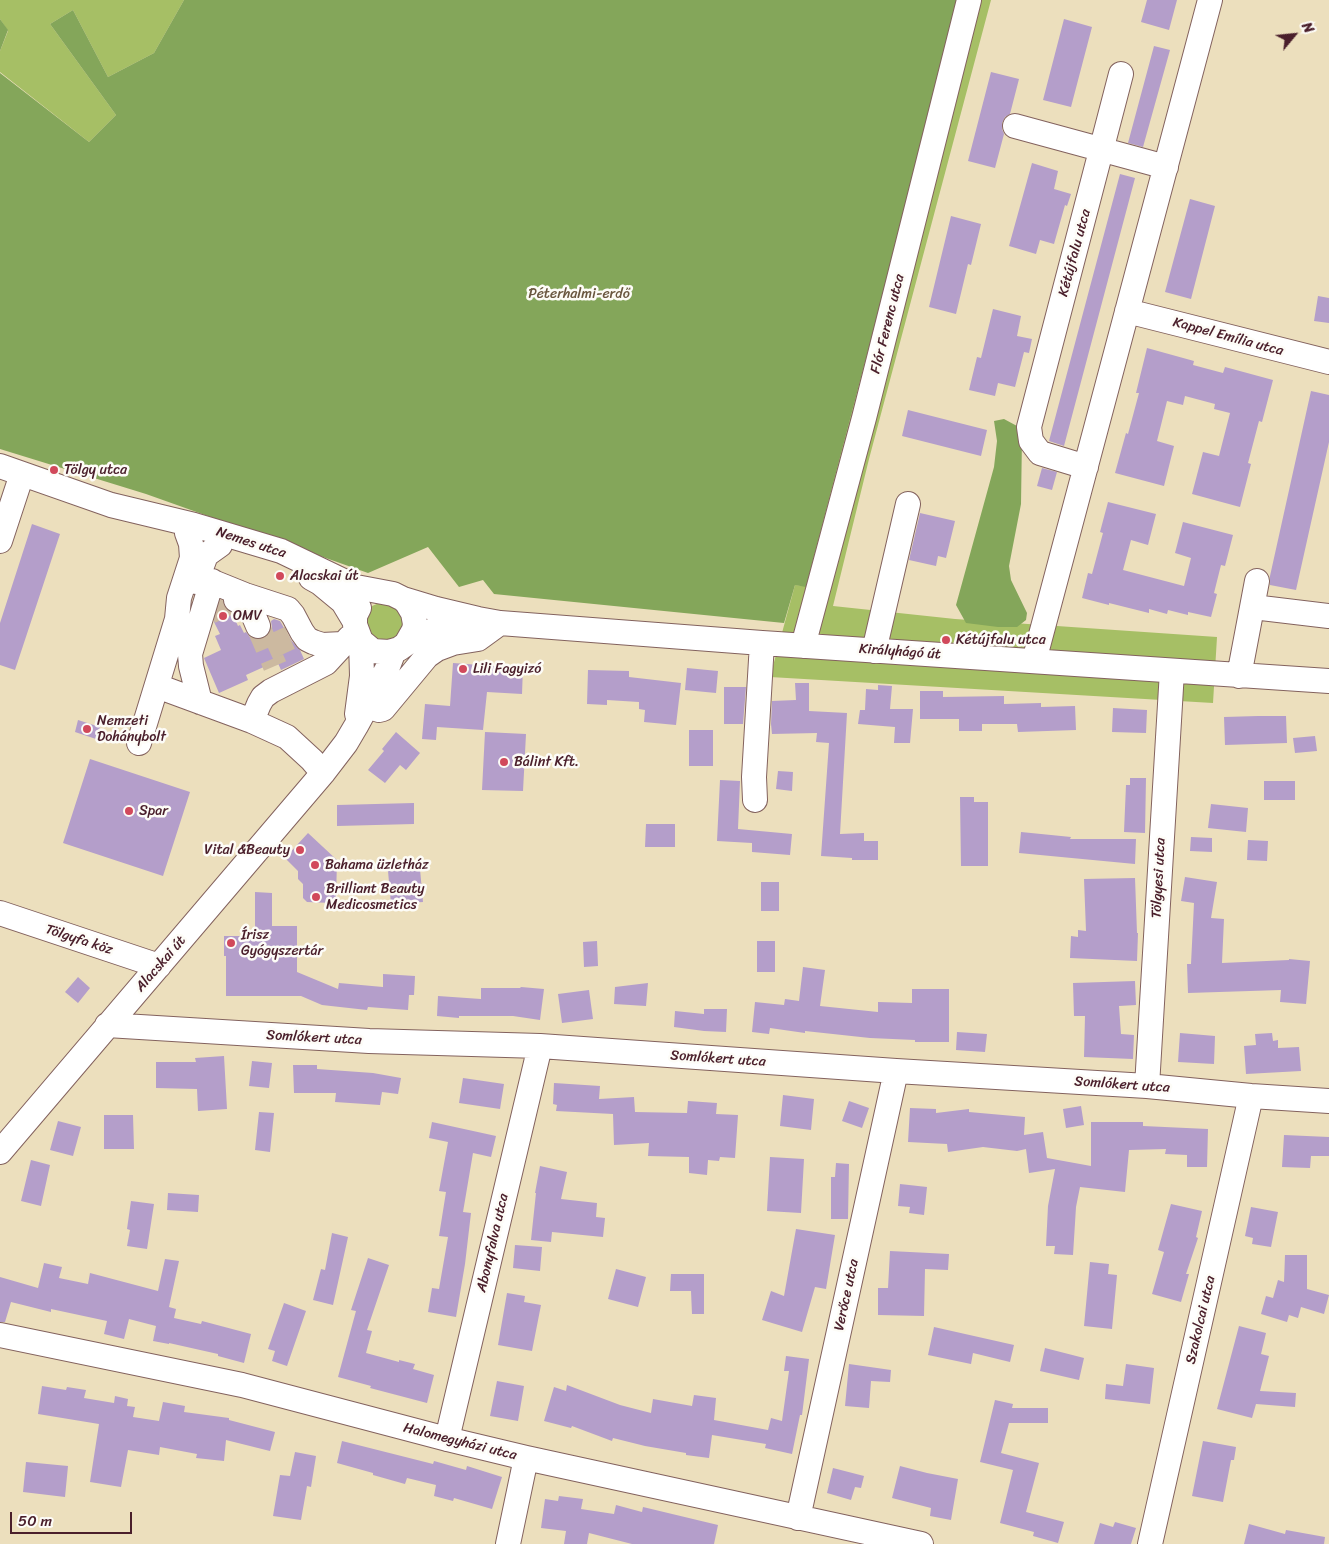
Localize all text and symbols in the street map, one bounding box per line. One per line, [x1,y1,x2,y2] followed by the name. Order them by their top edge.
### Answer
[1269,10,1319,60] north arrow
[1294,18,1321,38] text: N
[1055,207,1095,299] street label: Kétújfalu utca
[868,273,908,375] street label: Flór Ferenc utca
[528,286,630,302] park label: Péterhalmi-erdő
[1171,314,1285,360] street label: Kappel Emília utca
[64,462,127,478] place label: Tölgy utca
[48,464,60,476] marker: Tölgy utca
[214,524,288,562] street label: Nemes utca
[290,568,359,584] place label: Alacskai út
[274,570,286,582] marker: Alacskai út
[233,608,262,624] place label: OMV
[217,610,229,622] marker: OMV
[956,632,1046,648] place label: Kétújfalu utca
[940,634,952,646] marker: Kétújfalu utca
[858,641,942,663] street label: Királyhágó út
[473,661,541,677] place label: Lili Fagyizó
[457,663,469,675] marker: Lili Fagyizó
[97,713,166,746] place label: Nemzeti Dohánybolt
[81,723,93,735] marker: Nemzeti Dohánybolt
[514,754,579,770] place label: Bálint Kft.
[498,756,510,768] marker: Bálint Kft.
[139,803,168,819] place label: Spar
[123,805,135,817] marker: Spar
[1149,837,1169,919] street label: Tölgyesi utca
[204,842,290,858] place label: Vital &Beauty
[294,844,306,856] marker: Vital &Beauty
[325,857,429,873] place label: Bahama üzletház
[309,859,321,871] marker: Bahama üzletház
[326,881,425,914] place label: Brilliant Beauty Medicosmetics
[310,891,322,903] marker: Brilliant Beauty Medicosmetics
[43,921,115,959] street label: Tölgyfa köz
[241,927,323,960] place label: Írisz Gyógyszertár
[132,933,190,995] street label: Alacskai út
[225,937,237,949] marker: Írisz Gyógyszertár
[266,1027,362,1049] street label: Somlókert utca
[670,1047,766,1071] street label: Somlókert utca
[1074,1073,1170,1097] street label: Somlókert utca
[473,1192,513,1294] street label: Abonyfalva utca
[831,1258,863,1332] street label: Verőce utca
[1183,1274,1219,1366] street label: Szakolcai utca
[402,1420,518,1464] street label: Halomegyházi utca
[12,1502,135,1534] scale bar
[18,1508,52,1534] text: 50 m

